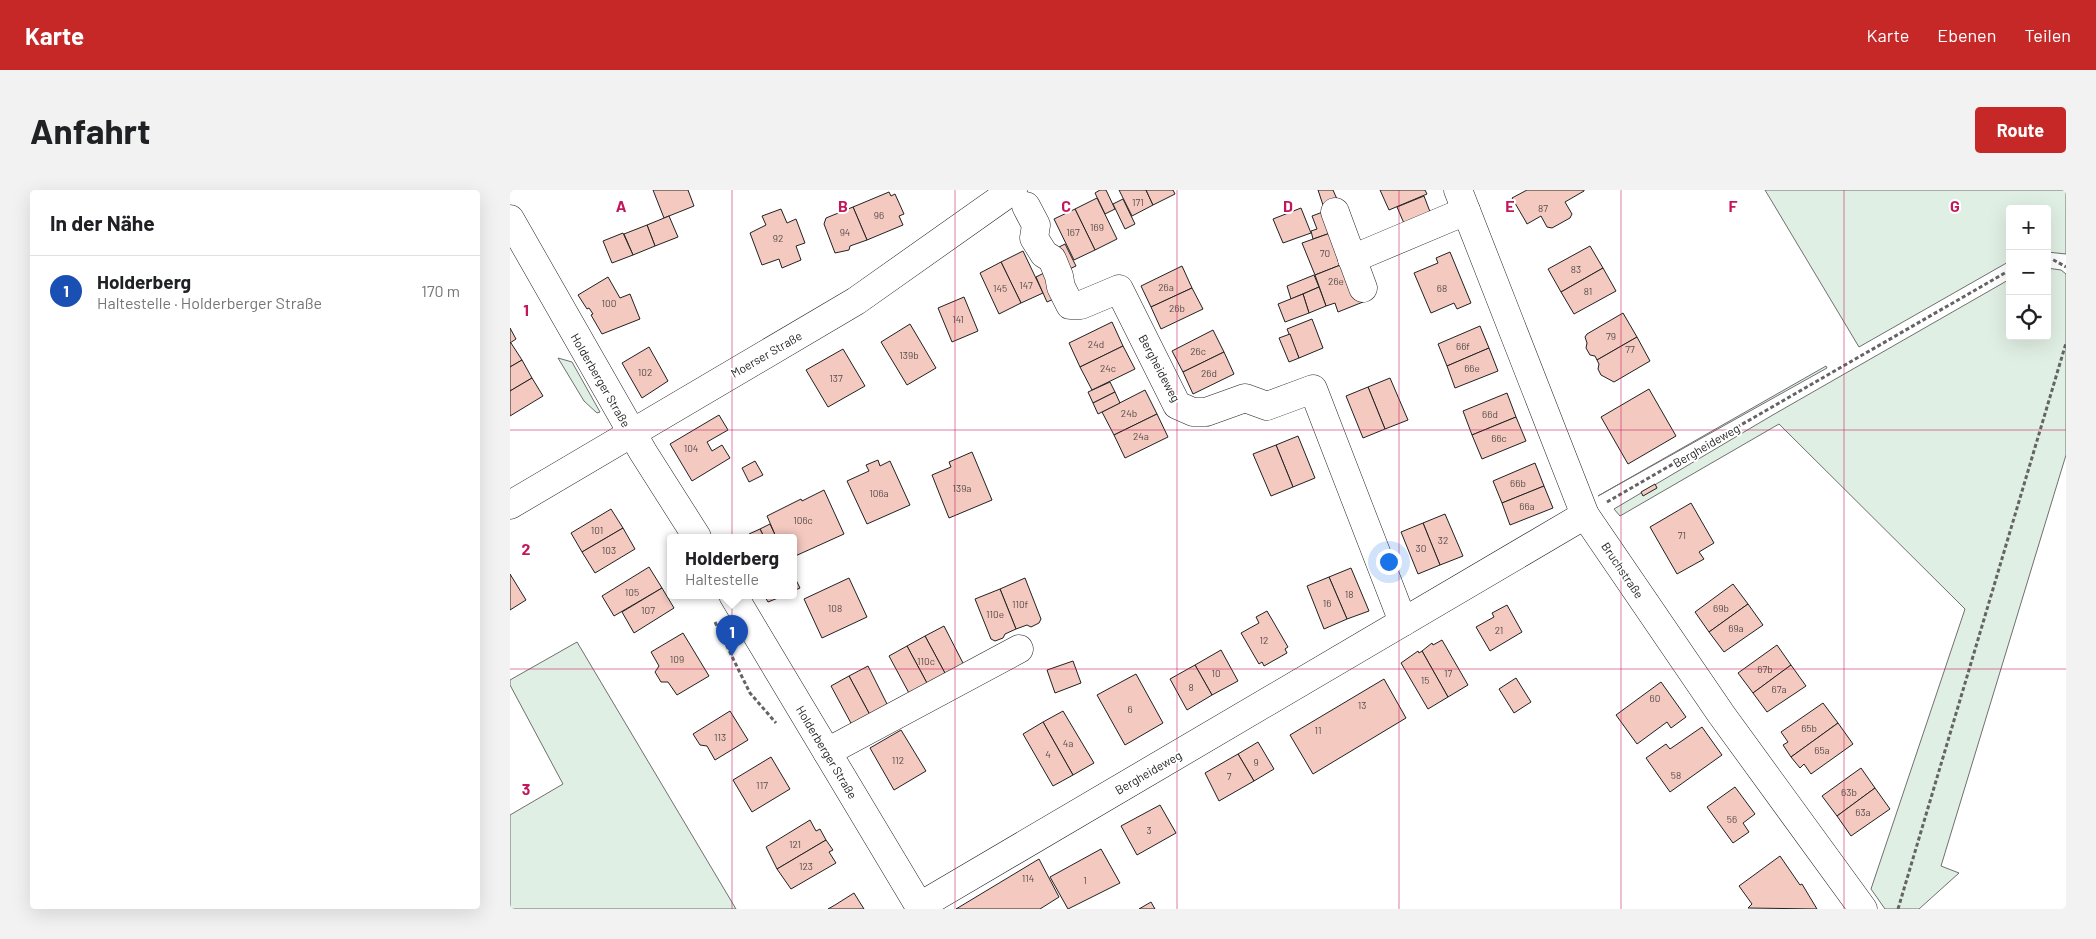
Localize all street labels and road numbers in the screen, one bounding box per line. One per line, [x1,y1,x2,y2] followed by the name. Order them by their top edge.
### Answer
[728,328,804,380] street label: Moerser Straße
[568,331,634,429] street label: Holderberger Straße
[1136,332,1184,404] street label: Bergheideweg
[1670,420,1742,470] street label: Bergheideweg
[1599,539,1647,601] street label: Bruchstraße
[794,703,860,801] street label: Holderberger Straße
[1112,747,1184,797] street label: Bergheideweg

